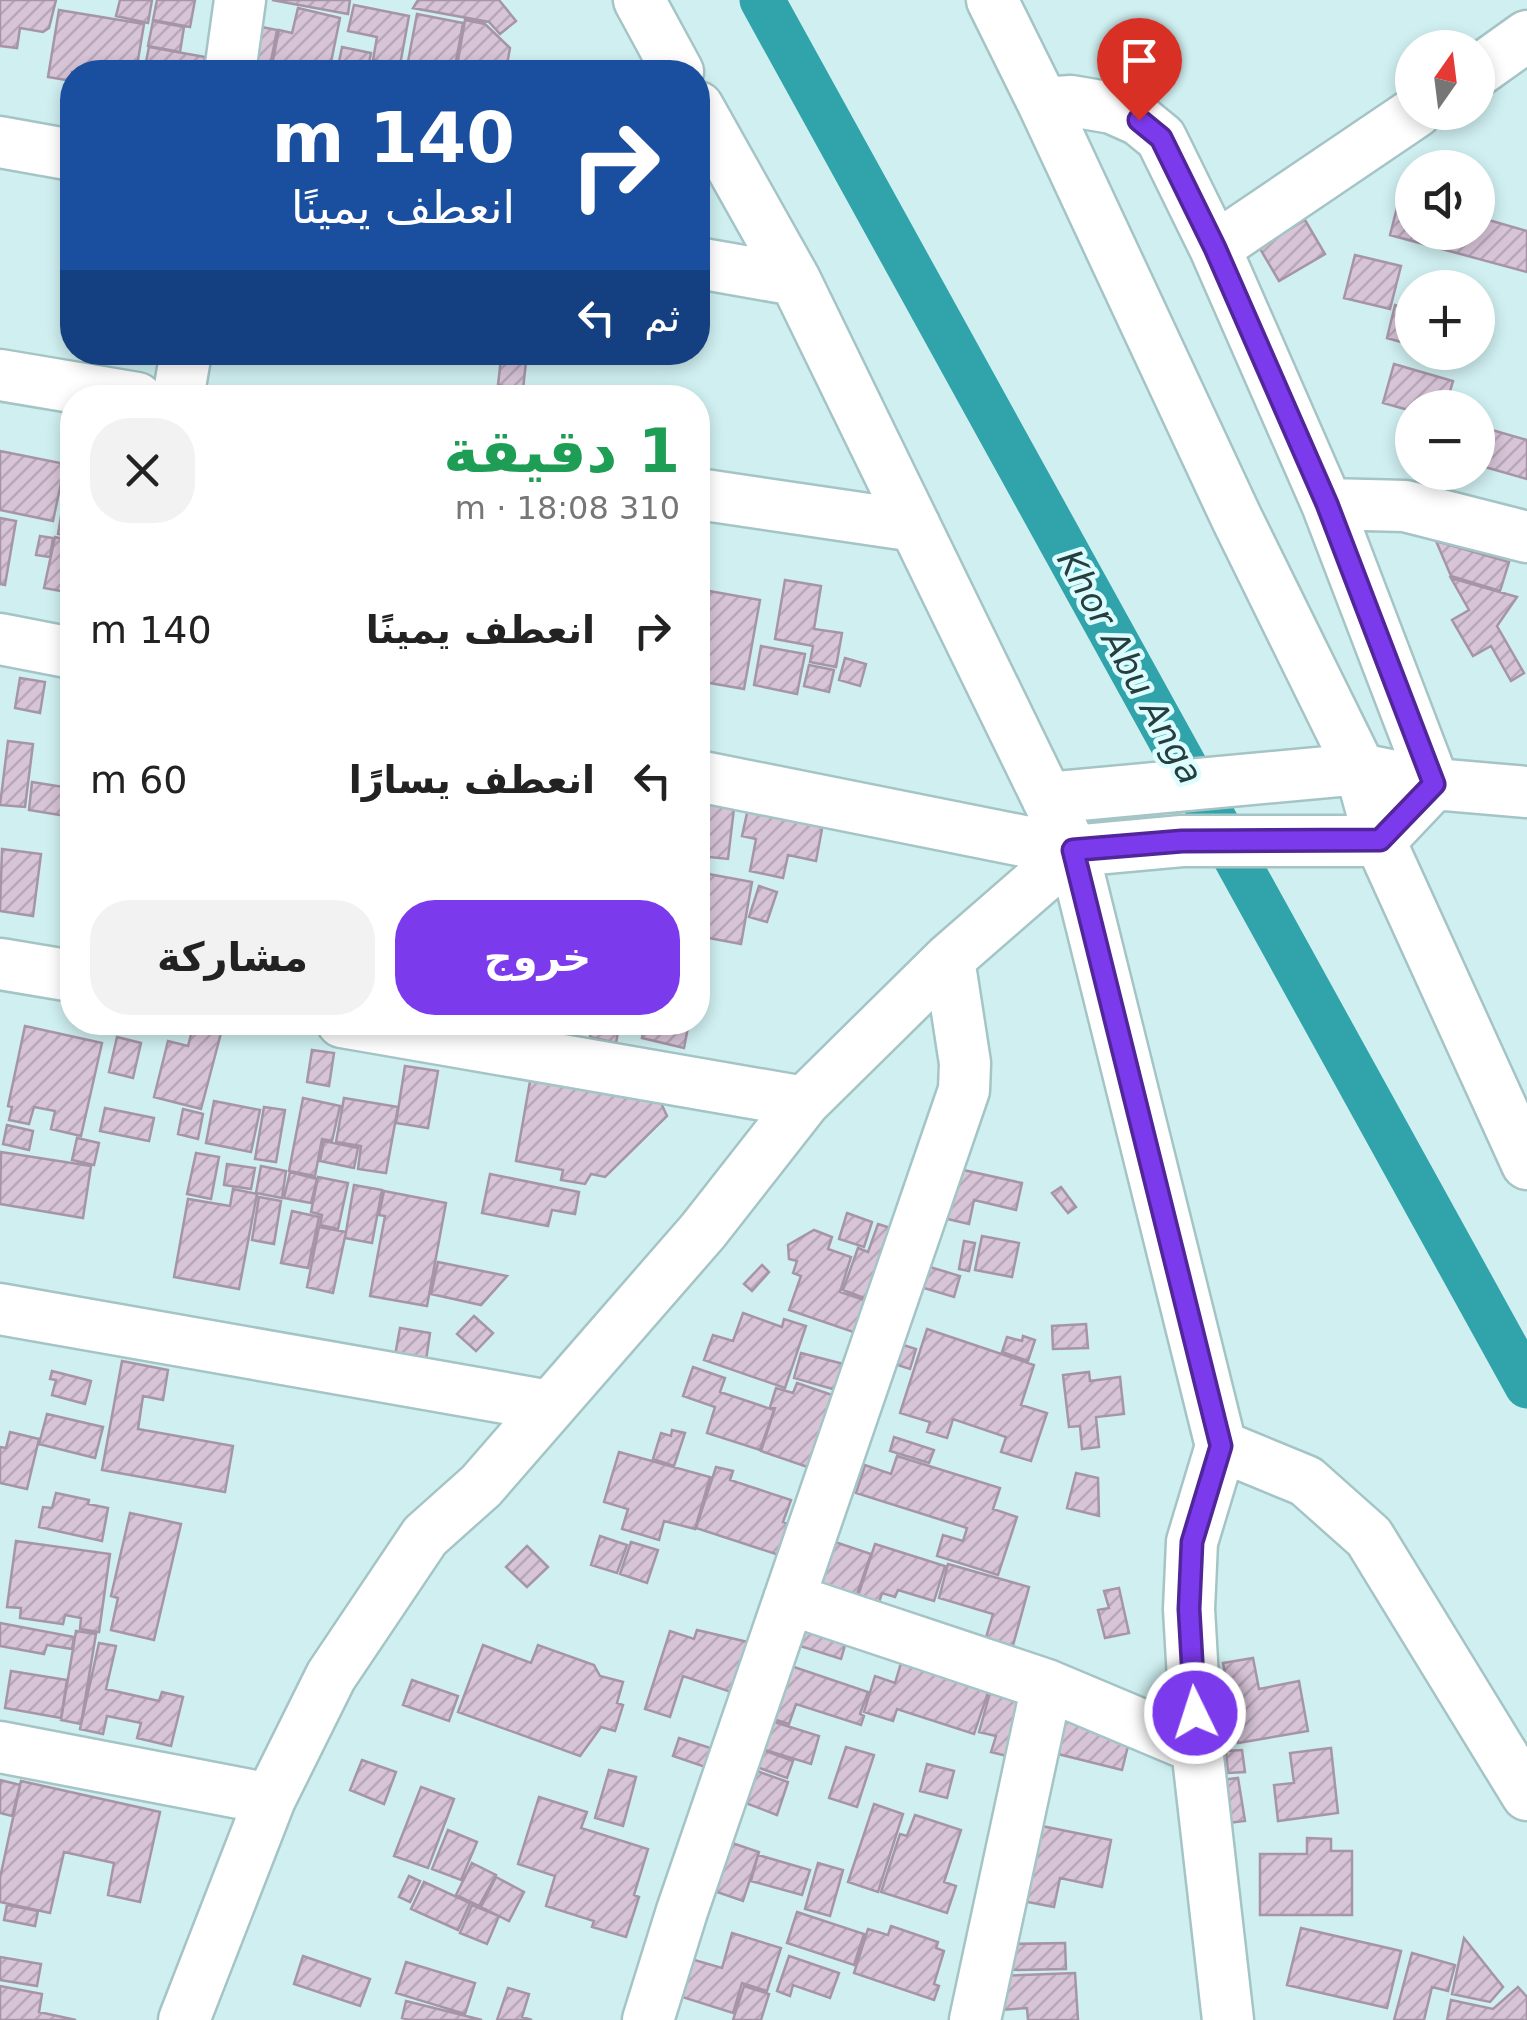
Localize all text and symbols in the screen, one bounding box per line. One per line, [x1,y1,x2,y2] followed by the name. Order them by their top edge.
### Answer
[1097,18,1182,121] pin
[1395,30,1495,130] north arrow
[1395,30,1495,490] map controls
[1112,33,1167,88] icon: arrive
[272,97,515,179] text: 140 m
[550,100,680,230] icon: right
[1395,150,1495,250] button: sound
[291,181,515,234] text: انعطف يمينًا
[1395,270,1495,370] button: +
[569,290,624,345] icon: left
[644,296,680,340] text: ثم
[1395,390,1495,490] button: −
[443,416,680,486] text: 1 دقيقة
[90,418,195,523] button: close
[455,489,680,527] text: 310 m · 18:08
[1049,543,1211,791] water label: Khor Abu Anga
[625,603,680,658] icon: right
[90,608,212,652] text: 140 m
[366,608,595,652] text: انعطف يمينًا
[625,753,680,808] icon: left
[90,758,187,802] text: 60 m
[349,758,595,802] text: انعطف يسارًا
[90,900,375,1015] button: مشاركة
[395,900,680,1015] button: خروج
[1143,1661,1247,1765] position arrow

